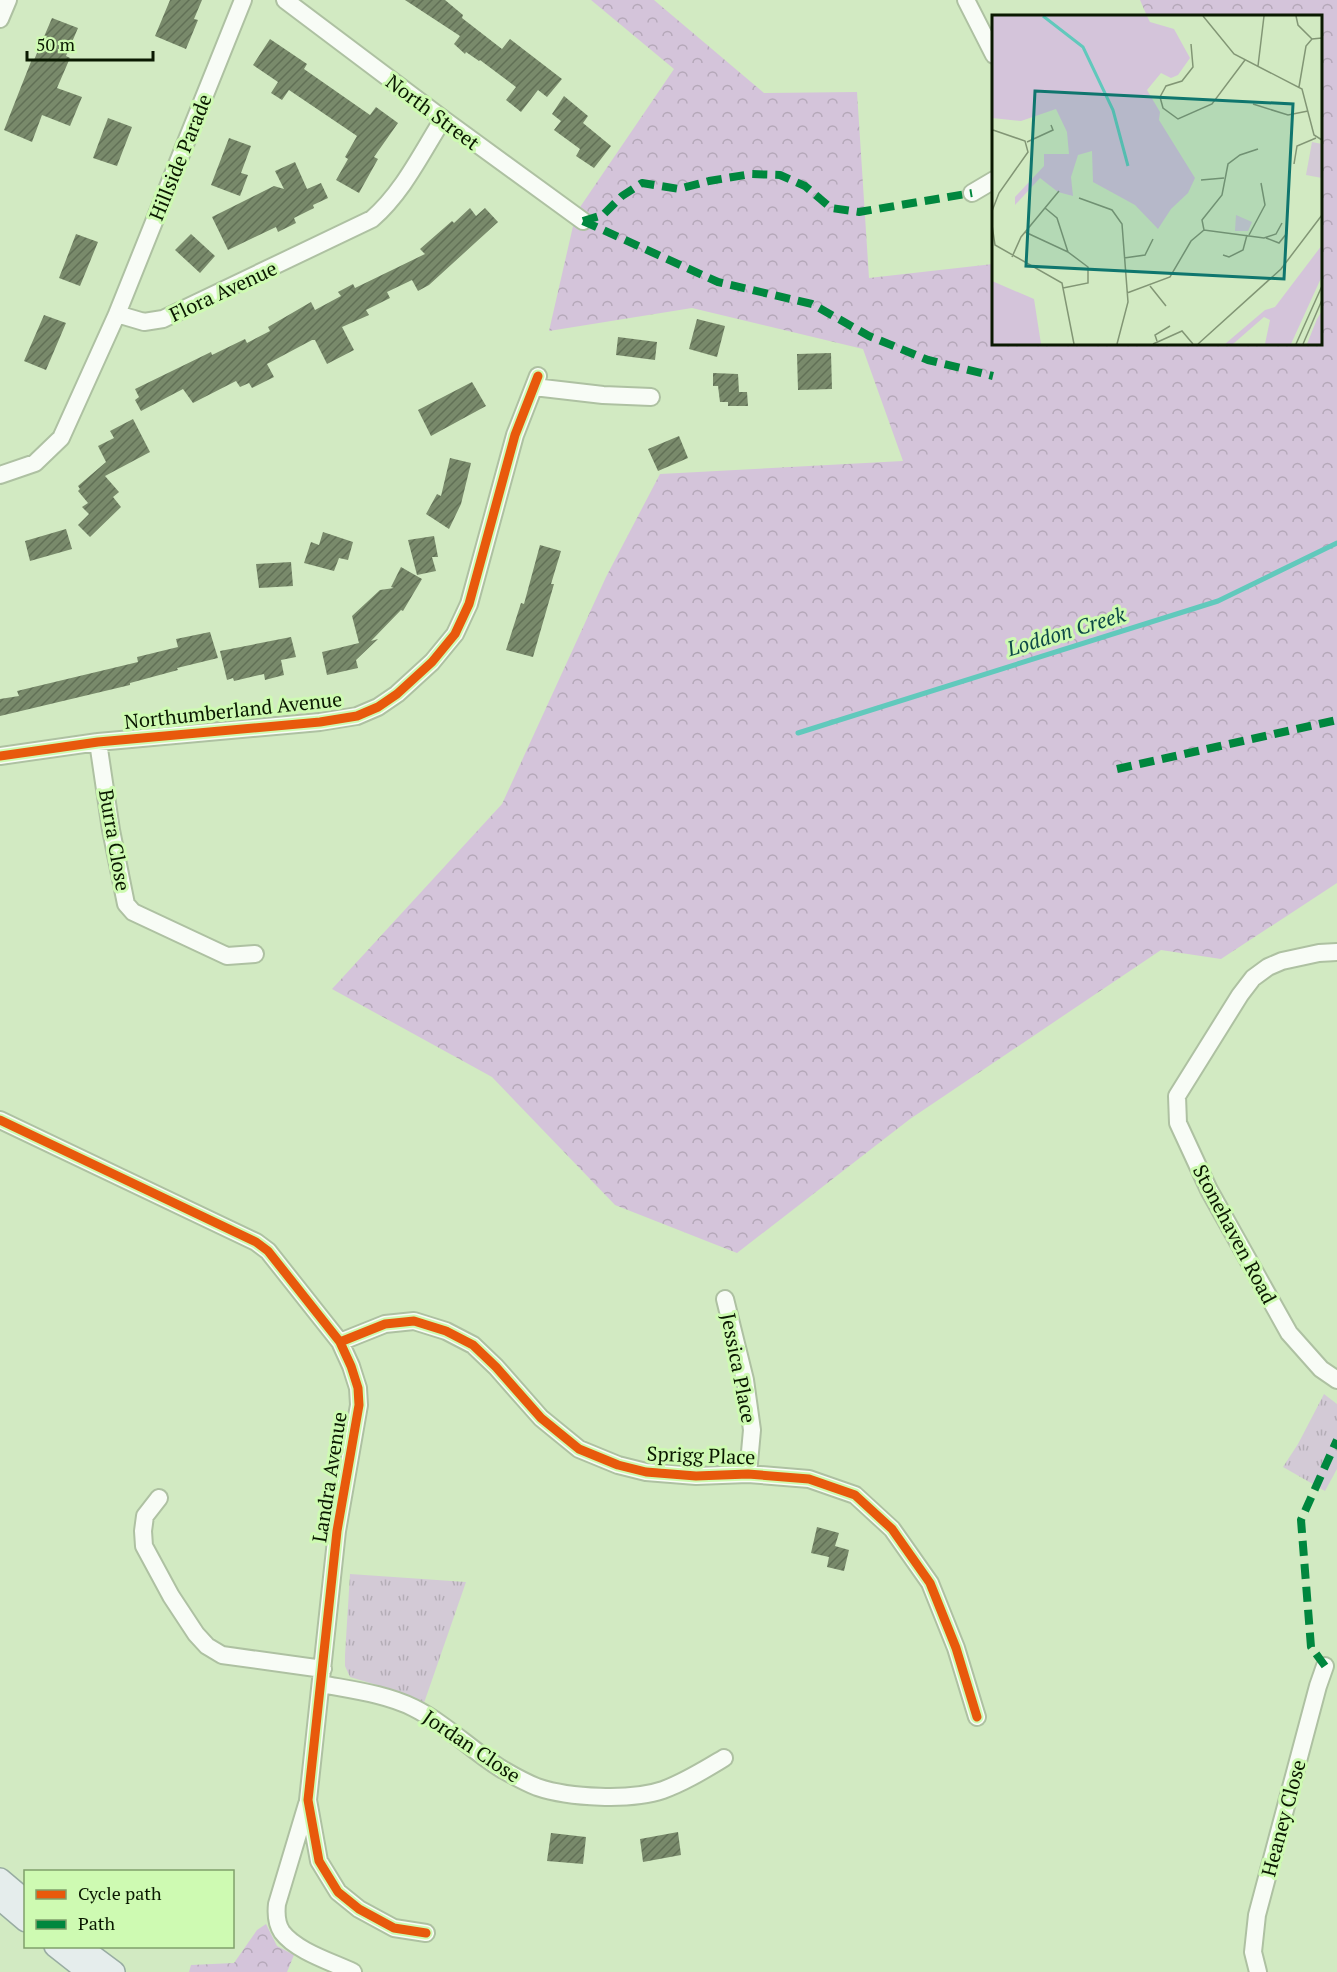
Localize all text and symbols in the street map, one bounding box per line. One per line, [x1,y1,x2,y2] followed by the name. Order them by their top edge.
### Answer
[992,15,1322,345] inset map
[27,24,153,62] scale bar
[36,32,76,56] text: 50 m
[381,68,486,156] street label: North Street
[142,90,218,224] street label: Hillside Parade
[165,254,281,328] street label: Flora Avenue
[1002,599,1129,663] water label: Loddon Creek
[123,685,343,735] street label: Northumberland Avenue
[93,787,137,893] street label: Burra Close
[1187,1160,1283,1308] street label: Stonehaven Road
[715,1311,763,1425] street label: Jessica Place
[305,1410,353,1544] street label: Landra Avenue
[646,1440,756,1470] street label: Sprigg Place
[418,1703,526,1789] street label: Jordan Close
[1254,1757,1312,1879] street label: Heaney Close
[24,1870,234,1948] legend
[78,1881,162,1905] text: Cycle path
[78,1911,115,1935] text: Path

